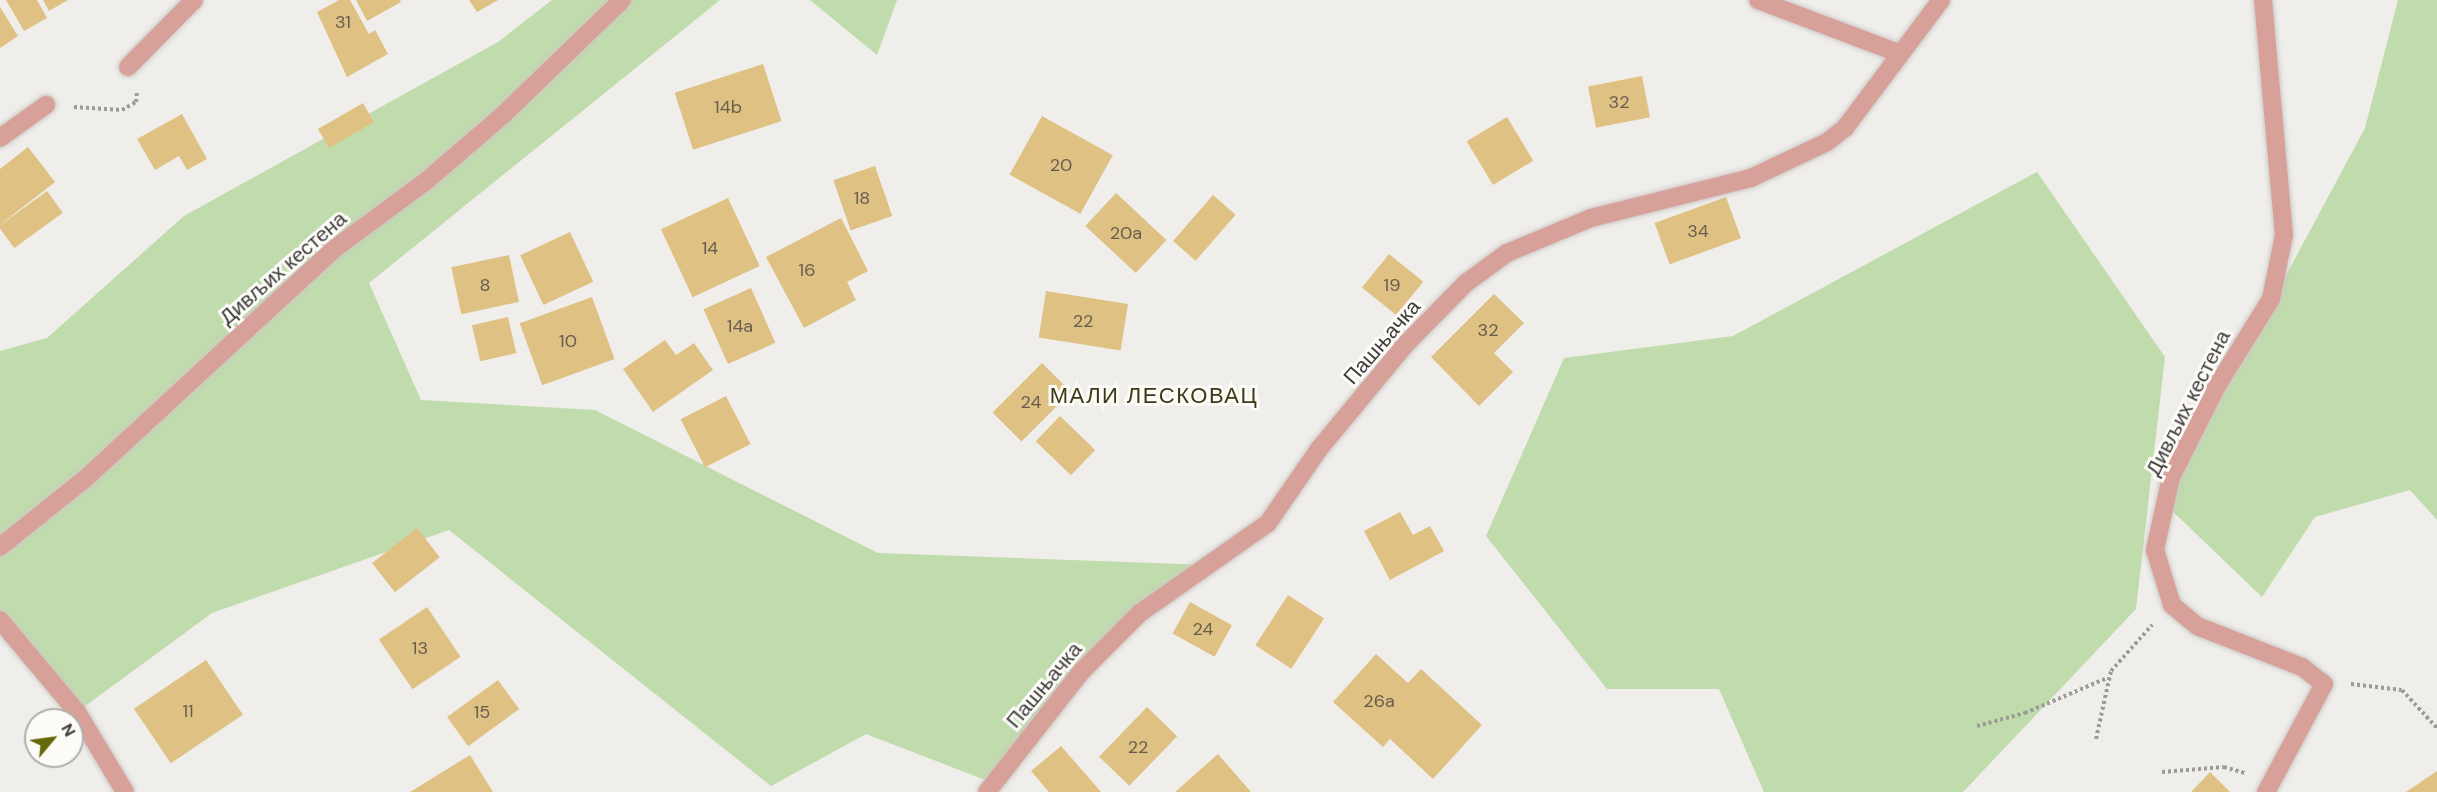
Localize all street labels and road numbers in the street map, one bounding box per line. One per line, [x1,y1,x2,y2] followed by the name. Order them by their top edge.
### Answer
[214,206,352,330] street label: Дивљих кестена
[1338,294,1426,390] street label: Пашњачка
[2140,326,2236,480] street label: Дивљих кестена
[1001,637,1087,733] street label: Пашњачка

